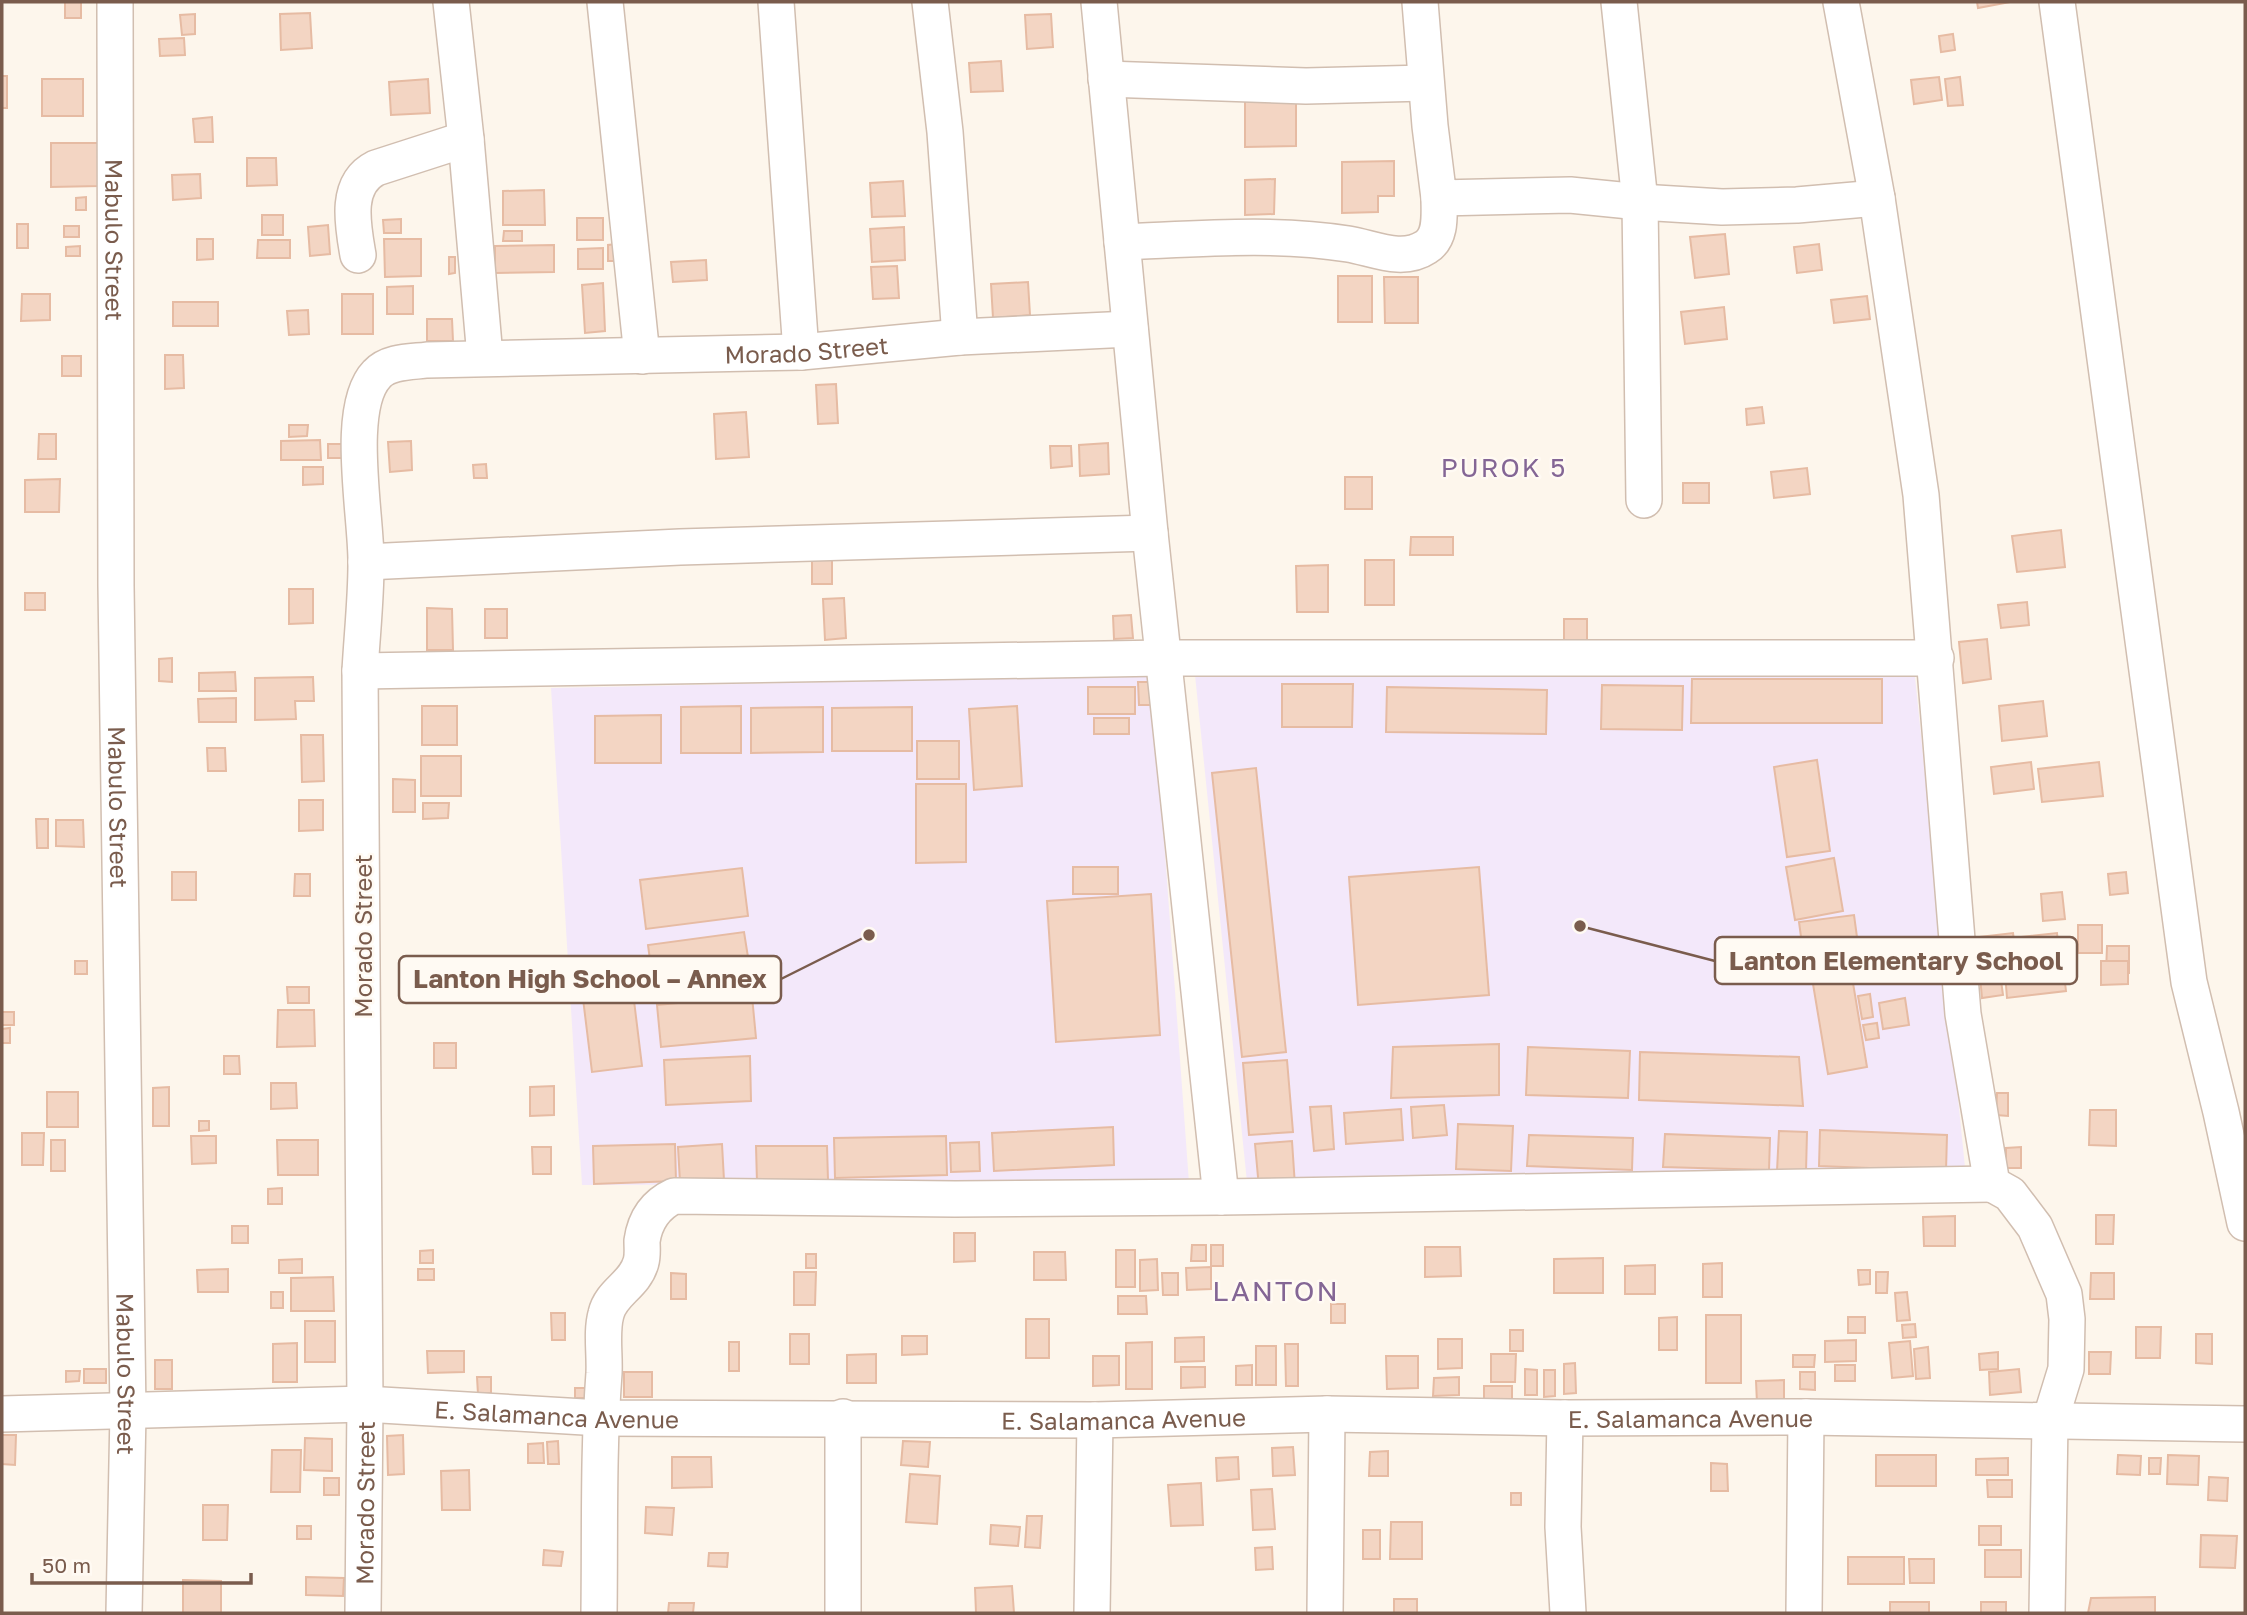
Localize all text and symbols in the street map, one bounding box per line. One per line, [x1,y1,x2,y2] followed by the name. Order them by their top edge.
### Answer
[101,159,130,321] street label: Mabulo Street
[724,329,890,368] street label: Morado Street
[1441,452,1567,483] district label: PUROK 5
[104,726,135,888] street label: Mabulo Street
[348,854,377,1018] street label: Morado Street
[1715,937,2077,984] callout: Lanton Elementary School
[1729,945,2064,976] text: Lanton Elementary School
[399,956,781,1003] callout: Lanton High School – Annex
[413,963,767,994] text: Lanton High School – Annex
[1212,1274,1340,1307] district label: LANTON
[112,1292,143,1455] street label: Mabulo Street
[433,1394,679,1433] street label: E. Salamanca Avenue
[1001,1402,1246,1435] street label: E. Salamanca Avenue
[1568,1402,1813,1432] street label: E. Salamanca Avenue
[349,1421,379,1585] street label: Morado Street
[32,1542,250,1586] scale bar
[42,1552,91,1578] text: 50 m

